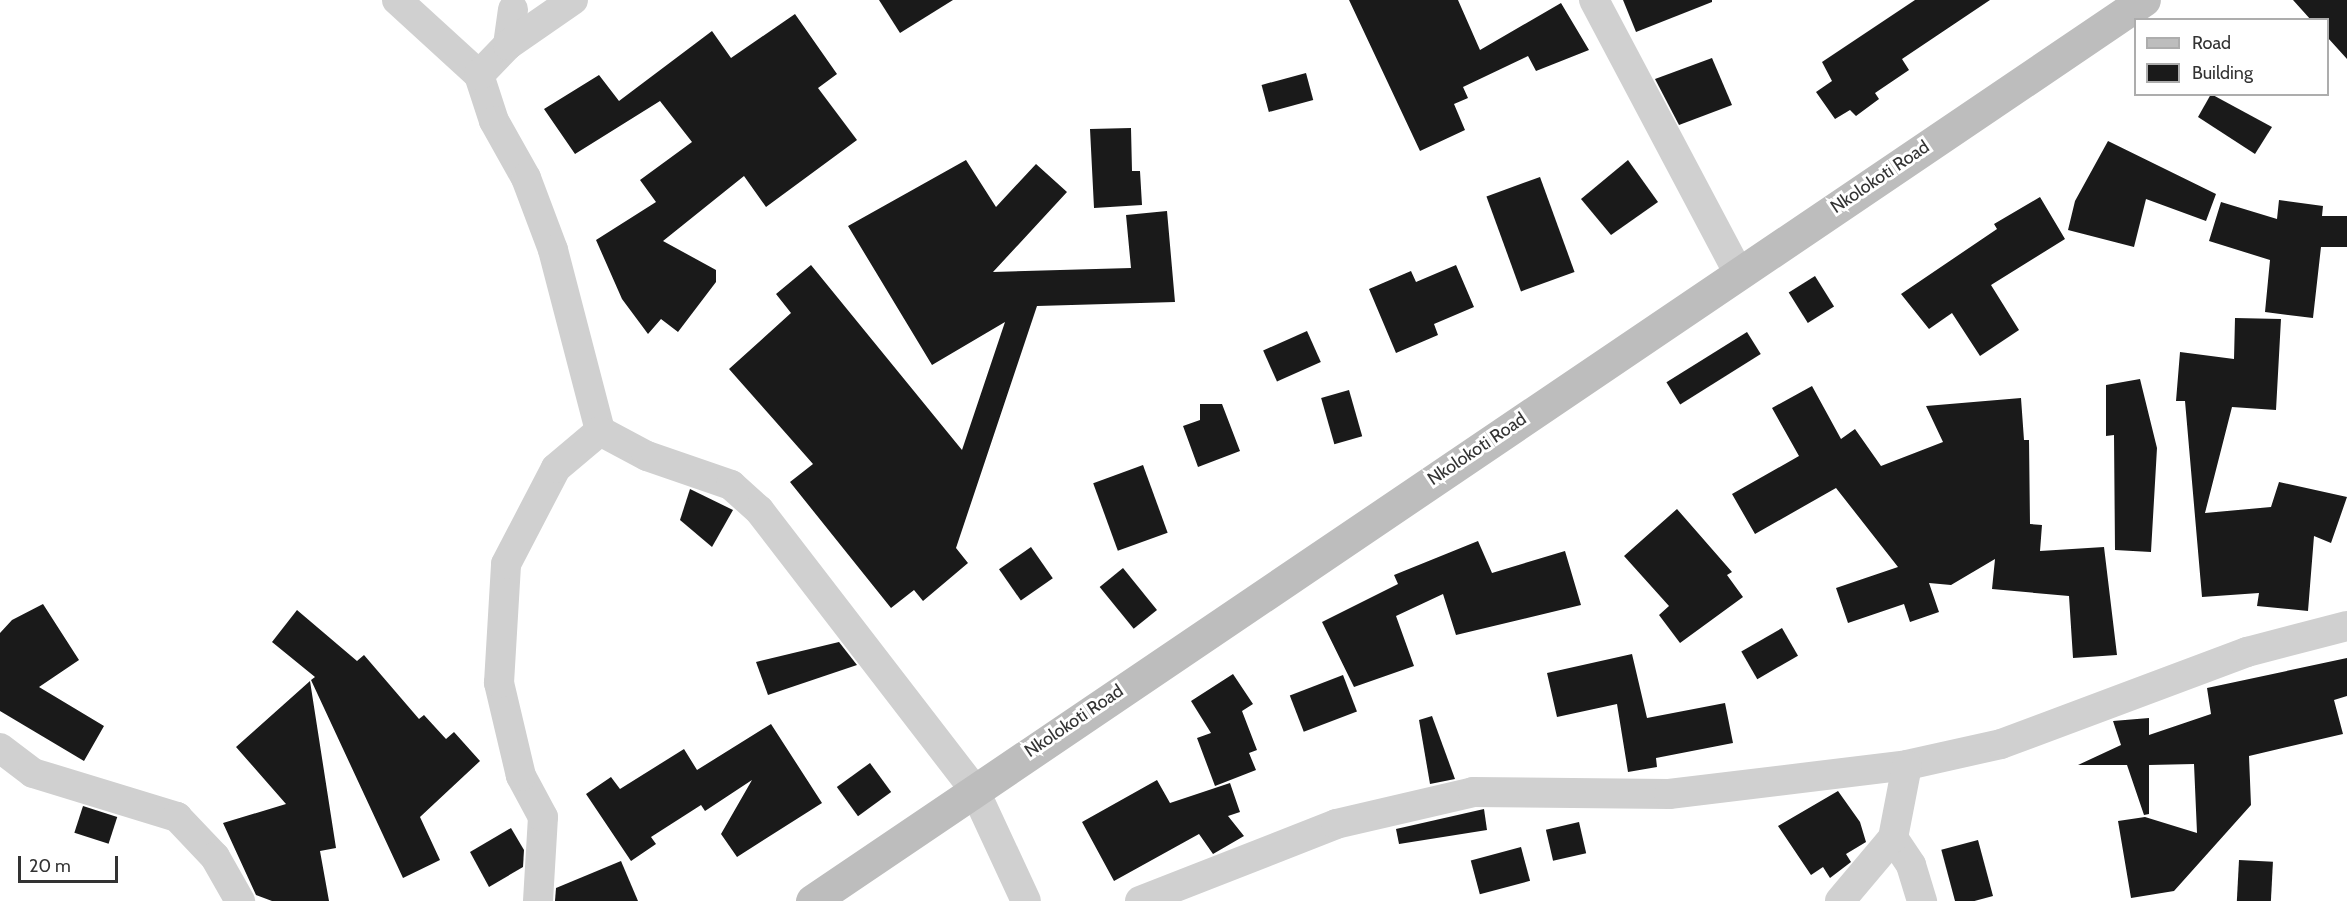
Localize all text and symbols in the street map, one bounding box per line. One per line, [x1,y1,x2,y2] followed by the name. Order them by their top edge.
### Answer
[2134,18,2329,96] legend
[2192,32,2231,54] text: Road
[2192,62,2253,84] text: Building
[1826,136,1934,218] street label: Nkolokoti Road
[1423,408,1531,490] street label: Nkolokoti Road
[1020,680,1128,762] street label: Nkolokoti Road
[21,844,122,882] scale bar
[29,855,71,877] text: 20 m

